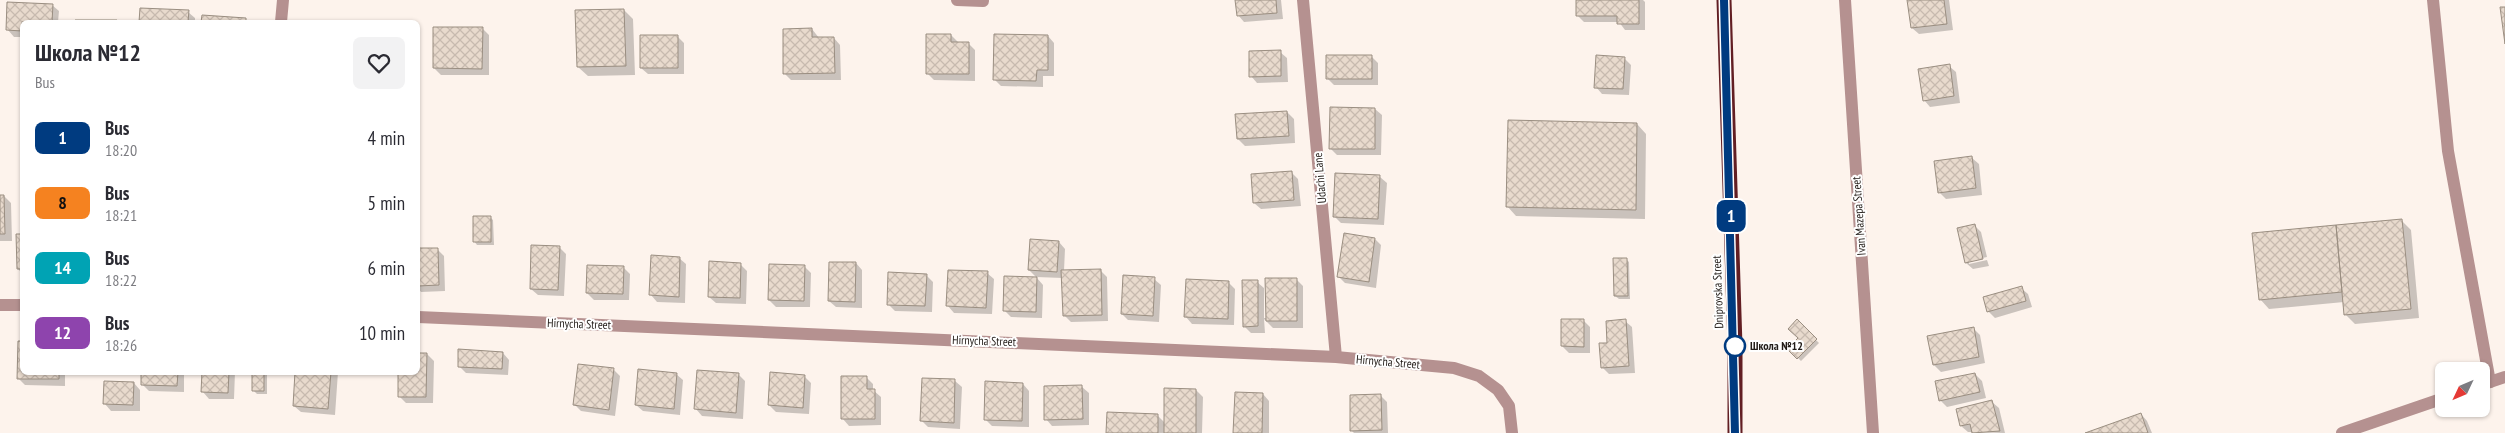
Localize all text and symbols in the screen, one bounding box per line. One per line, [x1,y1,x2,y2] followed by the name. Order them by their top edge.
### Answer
[35,37,141,68] text: Школа №12
[353,37,405,89] button: heart
[35,72,55,92] text: Bus
[105,116,129,140] text: Bus
[58,126,67,149] text: 1
[368,126,405,150] text: 4 min
[105,140,137,160] text: 18:20
[1310,152,1329,204] street label: Udachi Lane
[1848,175,1869,256] street label: Ivan Mazepa Street
[105,181,129,205] text: Bus
[58,191,67,214] text: 8
[368,191,405,215] text: 5 min
[1715,200,1747,232] line badge: 1
[1727,204,1735,227] text: 1
[105,205,137,225] text: 18:21
[105,246,129,270] text: Bus
[1709,254,1726,329] street label: Dniprovska Street
[54,256,71,279] text: 14
[368,256,405,280] text: 6 min
[105,270,137,290] text: 18:22
[105,311,129,335] text: Bus
[547,315,612,332] street label: Hirnycha Street
[54,321,71,344] text: 12
[359,321,405,345] text: 10 min
[952,332,1017,349] street label: Hirnycha Street
[105,335,137,355] text: 18:26
[1724,335,1746,357] marker: Школа №12
[1750,338,1803,353] place label: Школа №12
[1356,351,1421,372] street label: Hirnycha Street
[2435,362,2490,418] north arrow
[2435,362,2490,417] map controls

